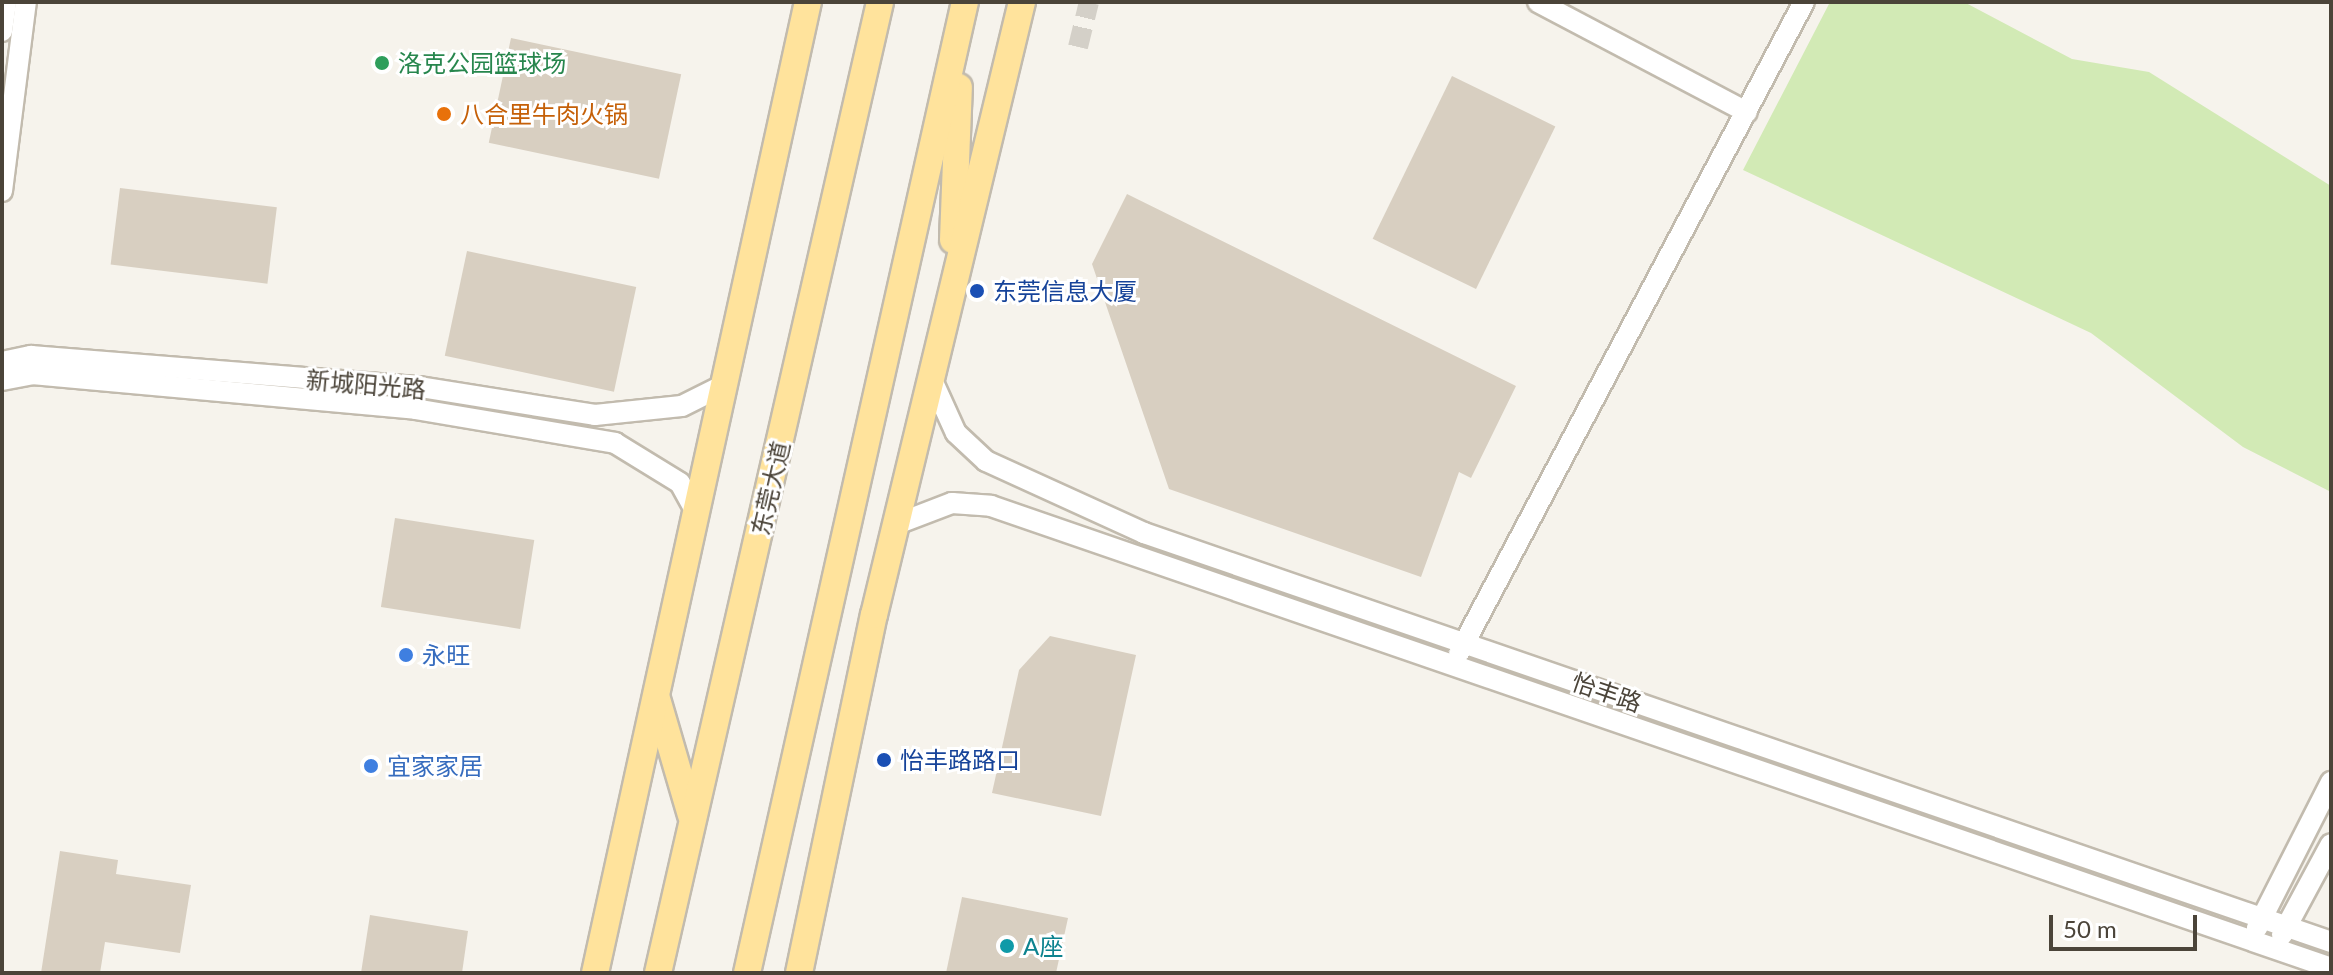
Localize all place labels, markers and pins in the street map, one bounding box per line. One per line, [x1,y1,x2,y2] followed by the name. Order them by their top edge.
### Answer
[398,49,566,77] place label: 洛克公园篮球场
[373,54,391,72] marker: 洛克公园篮球场
[460,100,628,128] place label: 八合里牛肉火锅
[435,105,453,123] marker: 八合里牛肉火锅
[993,277,1137,305] place label: 东莞信息大厦
[968,282,986,300] marker: 东莞信息大厦
[422,641,470,669] place label: 永旺
[397,646,415,664] marker: 永旺
[900,746,1020,774] place label: 怡丰路路口
[875,751,893,769] marker: 怡丰路路口
[387,752,483,780] place label: 宜家家居
[362,757,380,775] marker: 宜家家居
[1023,932,1063,960] place label: A座
[998,937,1016,955] marker: A座

